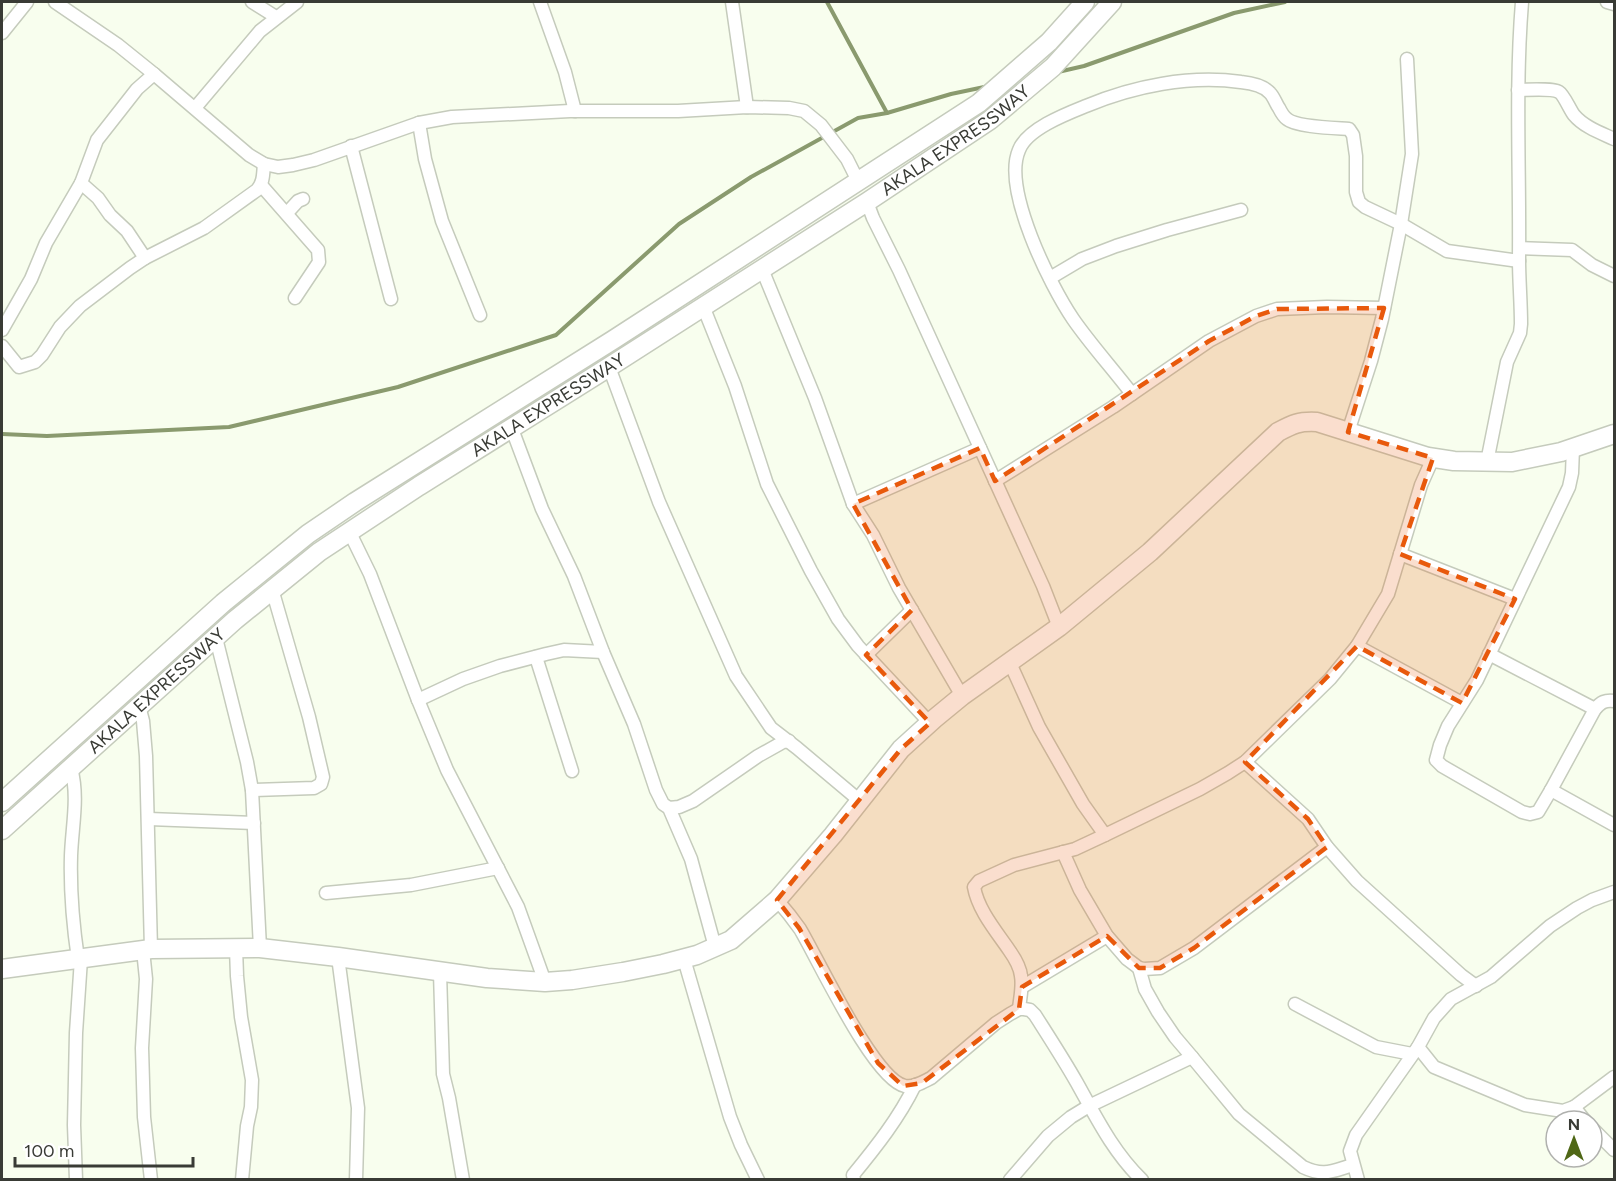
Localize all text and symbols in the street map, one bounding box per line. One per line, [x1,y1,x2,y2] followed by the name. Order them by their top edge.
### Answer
[877,80,1034,200] street label: AKALA EXPRESSWAY
[467,349,629,461] street label: AKALA EXPRESSWAY
[83,623,230,758] street label: AKALA EXPRESSWAY
[1544,1109,1604,1169] north arrow
[1568,1115,1580,1134] text: N
[15,1130,194,1168] scale bar
[24,1140,74,1162] text: 100 m

